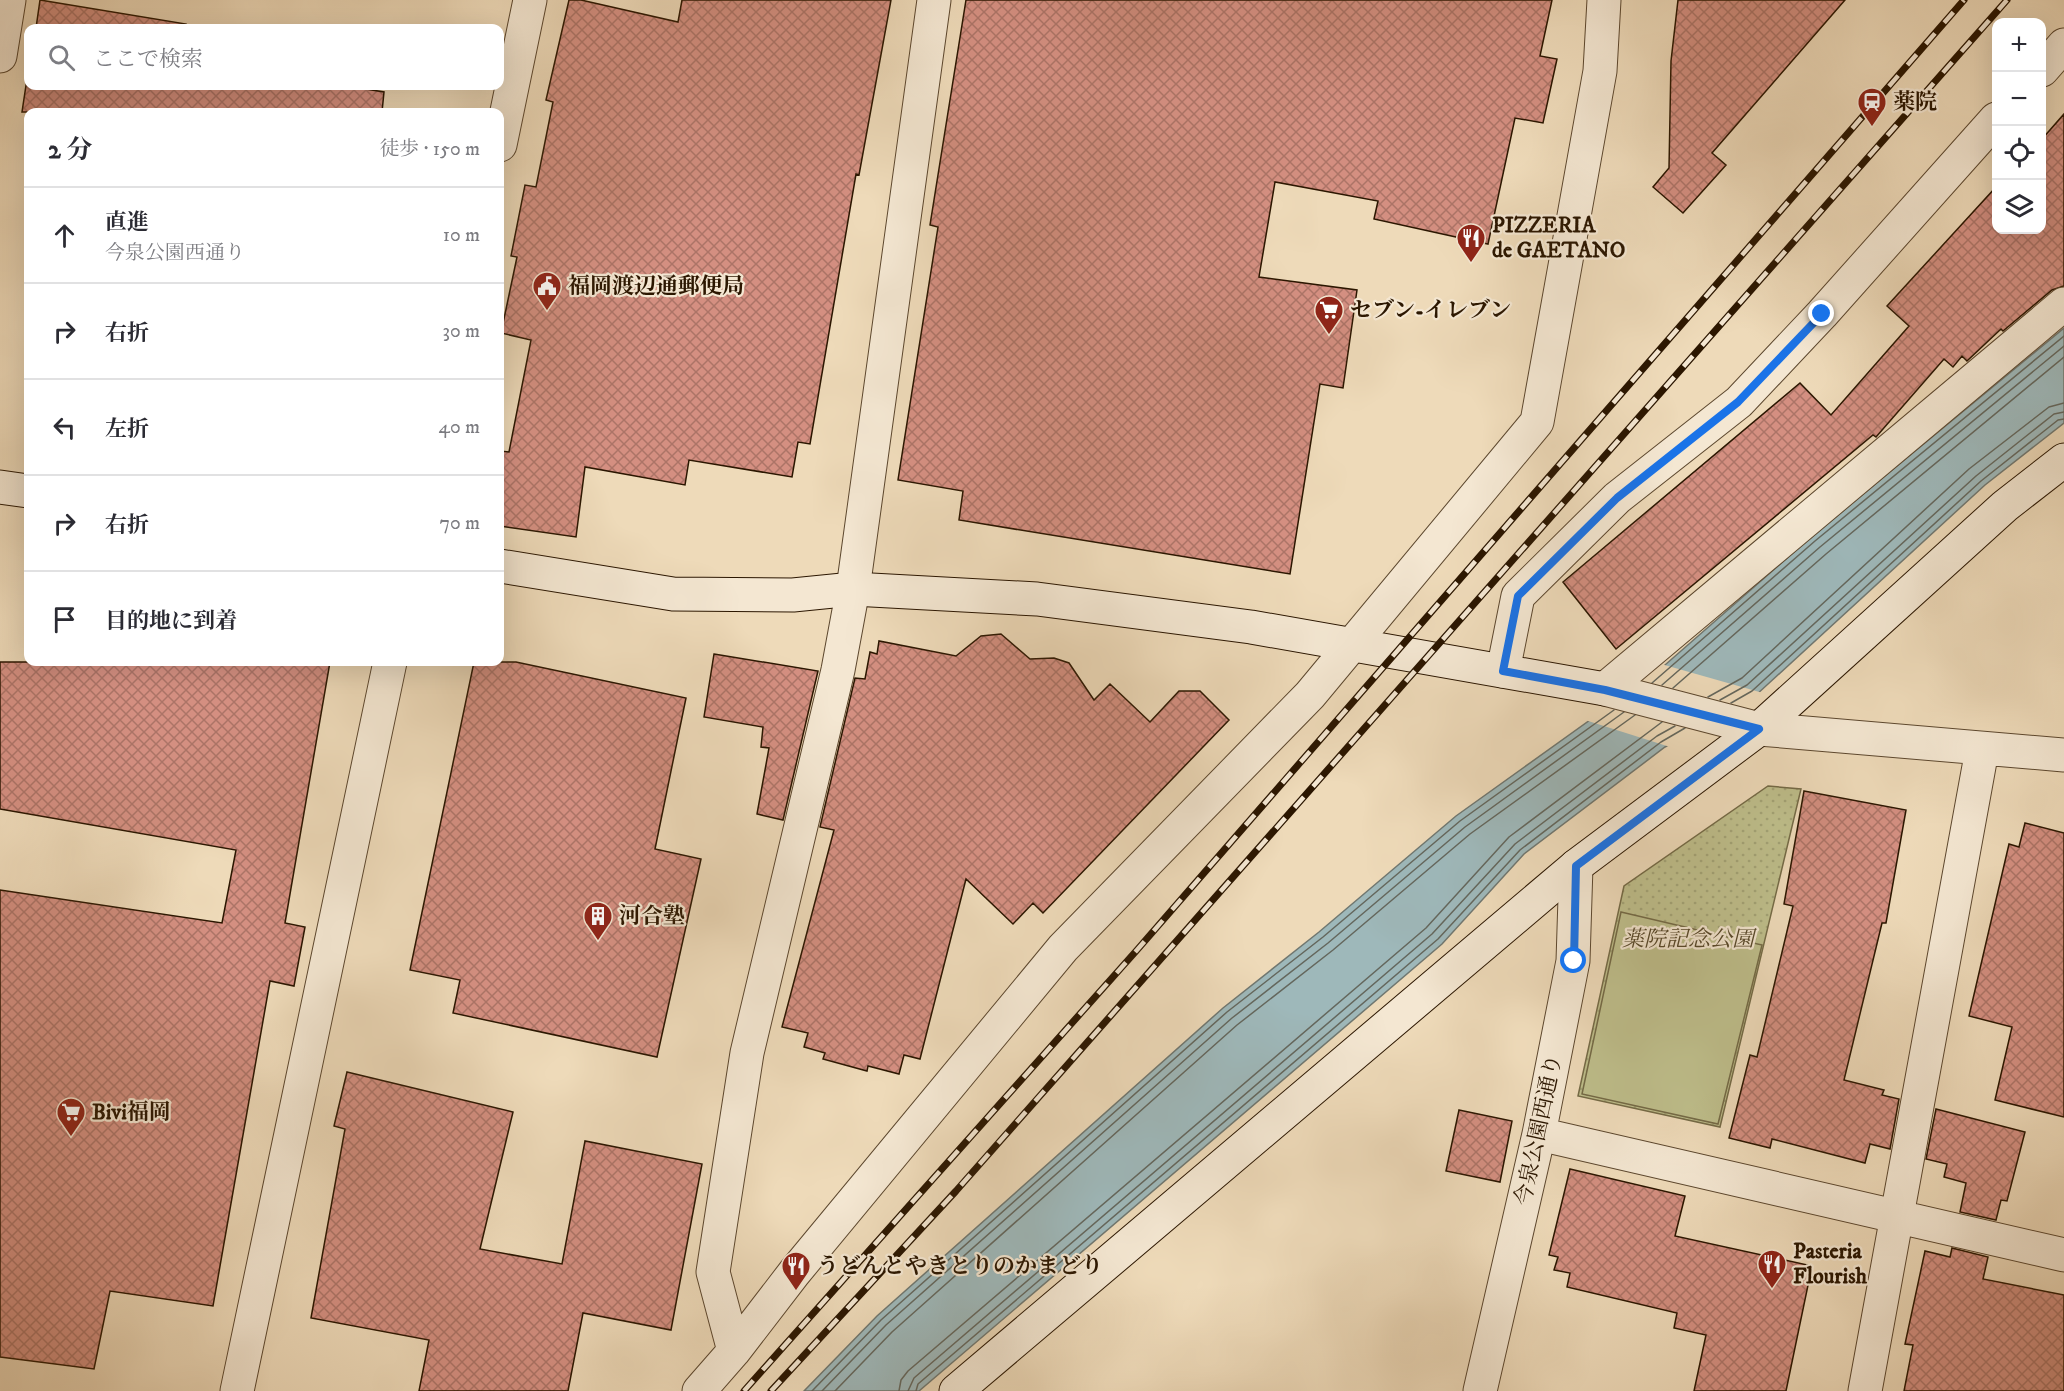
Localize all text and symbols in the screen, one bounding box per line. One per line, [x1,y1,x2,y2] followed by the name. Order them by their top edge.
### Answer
[1992,18,2046,234] map controls
[1992,18,2046,72] button: +
[24,24,504,90] search box
[45,41,78,74] icon: search
[93,46,203,73] text: ここで検索
[1992,72,2046,126] button: −
[1856,86,1888,128] station icon: 薬院
[1893,89,1937,116] place label: 薬院
[1992,126,2046,180] button: locate
[48,134,92,167] text: 2 分
[379,137,480,162] text: 徒歩 · 150 m
[1992,180,2046,234] button: layers
[105,209,149,236] text: 直進
[1492,212,1625,264] place label: PIZZERIA de GAETANO
[48,219,81,252] icon: ahead
[1455,222,1487,264] restaurant icon: PIZZERIA de GAETANO
[443,223,480,248] text: 10 m
[105,241,245,266] text: 今泉公園西通り
[531,270,563,312] public building icon: 福岡渡辺通郵便局
[568,273,744,300] place label: 福岡渡辺通郵便局
[1313,294,1345,336] supermarket icon: セブン-イレブン
[1350,297,1511,324] place label: セブン-イレブン
[1808,300,1834,326] route end
[48,315,81,348] icon: right
[442,319,480,344] text: 30 m
[105,320,149,347] text: 右折
[48,411,81,444] icon: left
[438,415,480,440] text: 40 m
[105,416,149,443] text: 左折
[48,507,81,540] icon: right
[439,511,480,536] text: 70 m
[105,512,149,539] text: 右折
[48,603,81,636] icon: arrive
[105,608,237,635] text: 目的地に到着
[582,900,614,942] building icon: 河合塾
[619,903,685,930] place label: 河合塾
[1622,926,1757,953] park label: 薬院記念公園
[1560,947,1586,973] route start
[1510,1052,1568,1208] street label: 今泉公園西通り
[55,1096,87,1138] supermarket icon: Bivi福岡
[92,1099,171,1126] place label: Bivi福岡
[1793,1238,1868,1290] place label: Pasteria Flourish
[1756,1248,1788,1290] restaurant icon: Pasteria Flourish
[780,1250,812,1292] restaurant icon: うどんとやきとりのかまどり
[817,1253,1103,1280] place label: うどんとやきとりのかまどり

